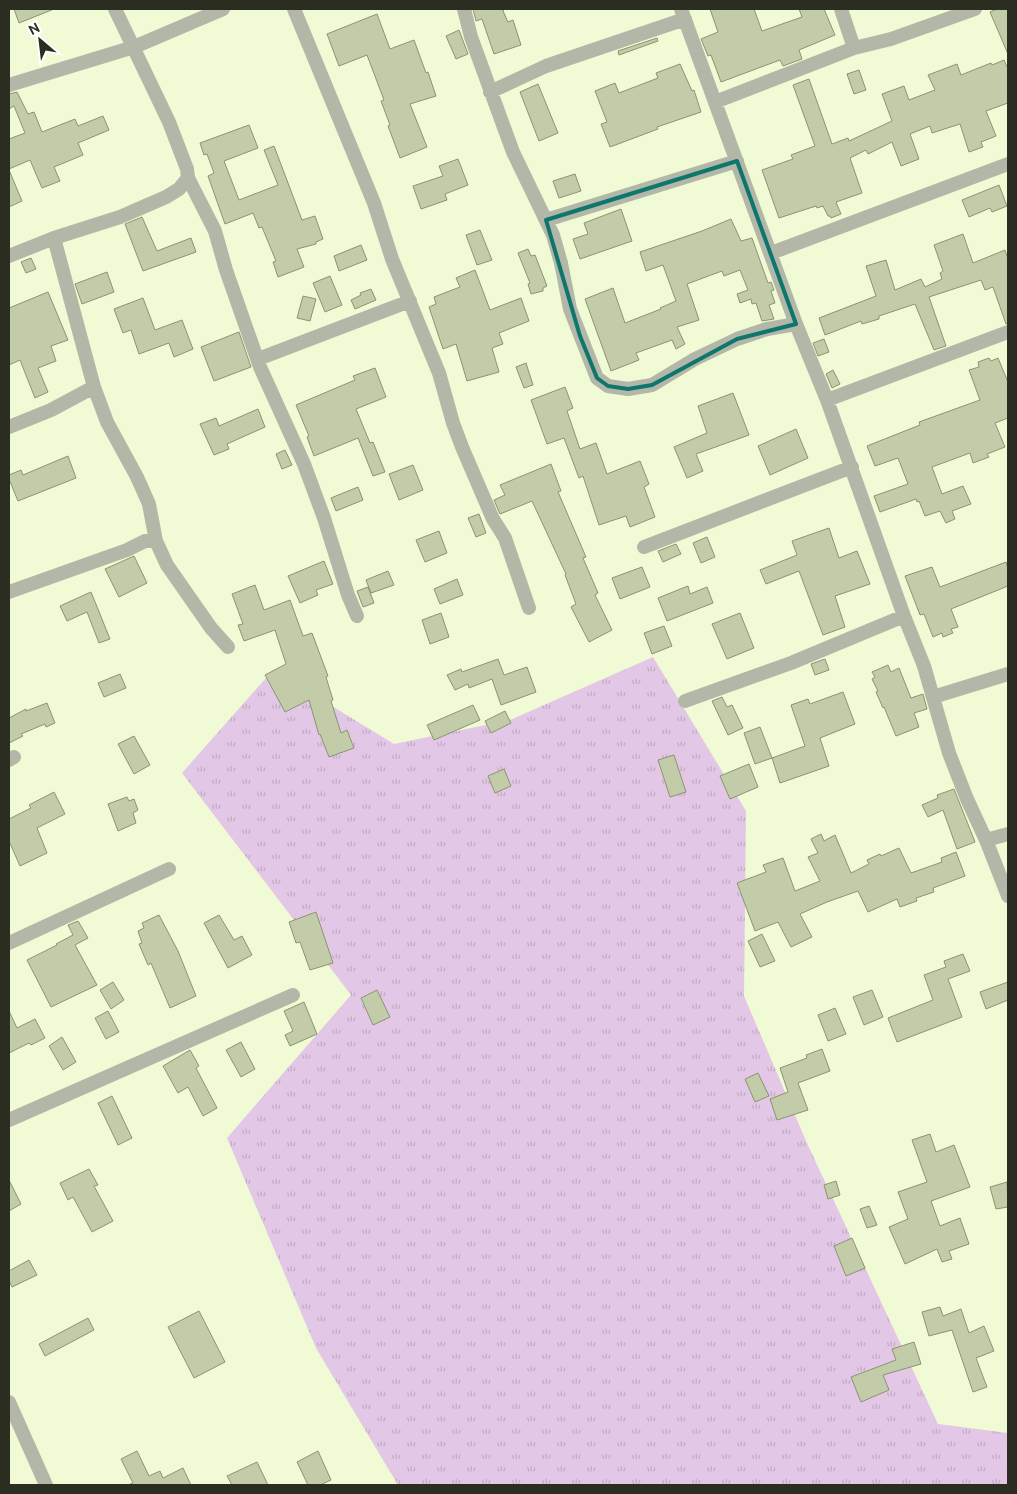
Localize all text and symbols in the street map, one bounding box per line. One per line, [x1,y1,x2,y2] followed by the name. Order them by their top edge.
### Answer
[15,15,65,65] north arrow
[26,19,42,38] text: N

